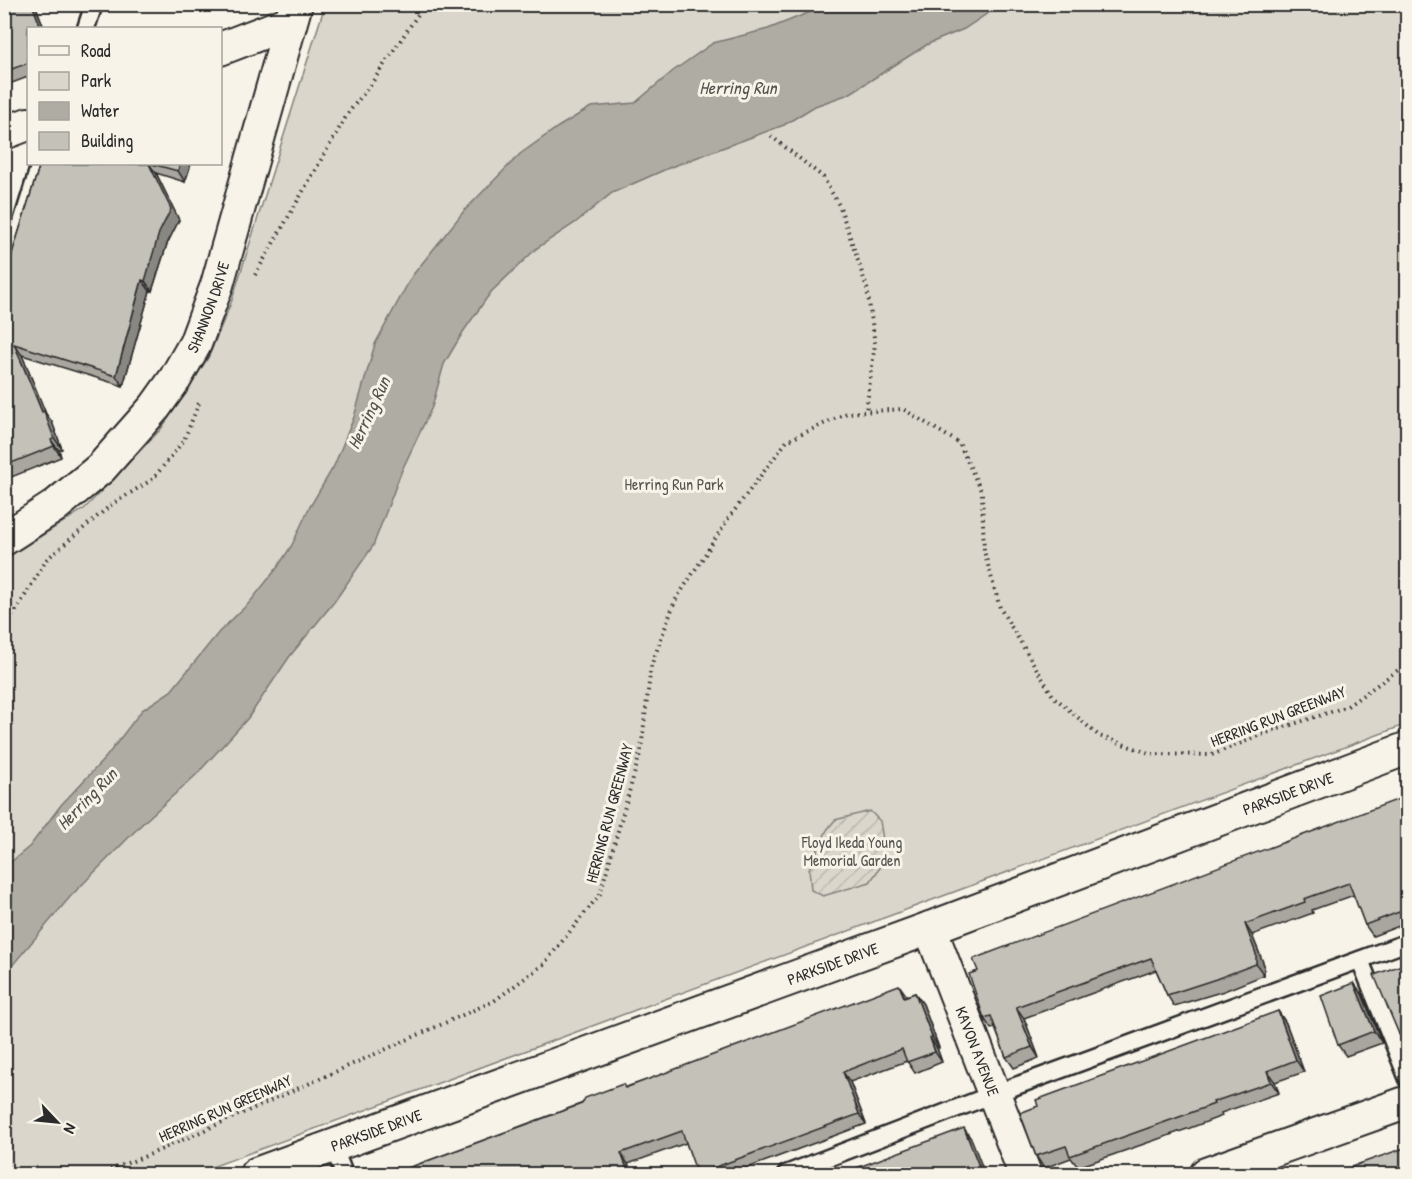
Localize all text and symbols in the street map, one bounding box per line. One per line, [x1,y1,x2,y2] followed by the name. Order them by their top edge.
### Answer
[27,27,222,165] legend
[81,38,111,63] text: Road
[81,68,112,93] text: Park
[699,75,778,100] water label: Herring Run
[81,98,119,123] text: Water
[81,128,133,153] text: Building
[181,259,234,357] street label: SHANNON DRIVE
[341,371,397,453] water label: Herring Run
[624,473,724,495] park label: Herring Run Park
[1207,680,1349,752] street label: HERRING RUN GREENWAY
[580,741,638,885] street label: HERRING RUN GREENWAY
[51,761,124,835] water label: Herring Run
[1239,766,1336,820] street label: PARKSIDE DRIVE
[801,831,902,871] park label: Floyd Ikeda Young Memorial Garden
[784,937,881,990] street label: PARKSIDE DRIVE
[950,1003,1005,1099] street label: KAVON AVENUE
[155,1069,295,1147] street label: HERRING RUN GREENWAY
[27,1092,87,1152] north arrow
[328,1103,425,1157] street label: PARKSIDE DRIVE
[59,1120,82,1138] text: N

